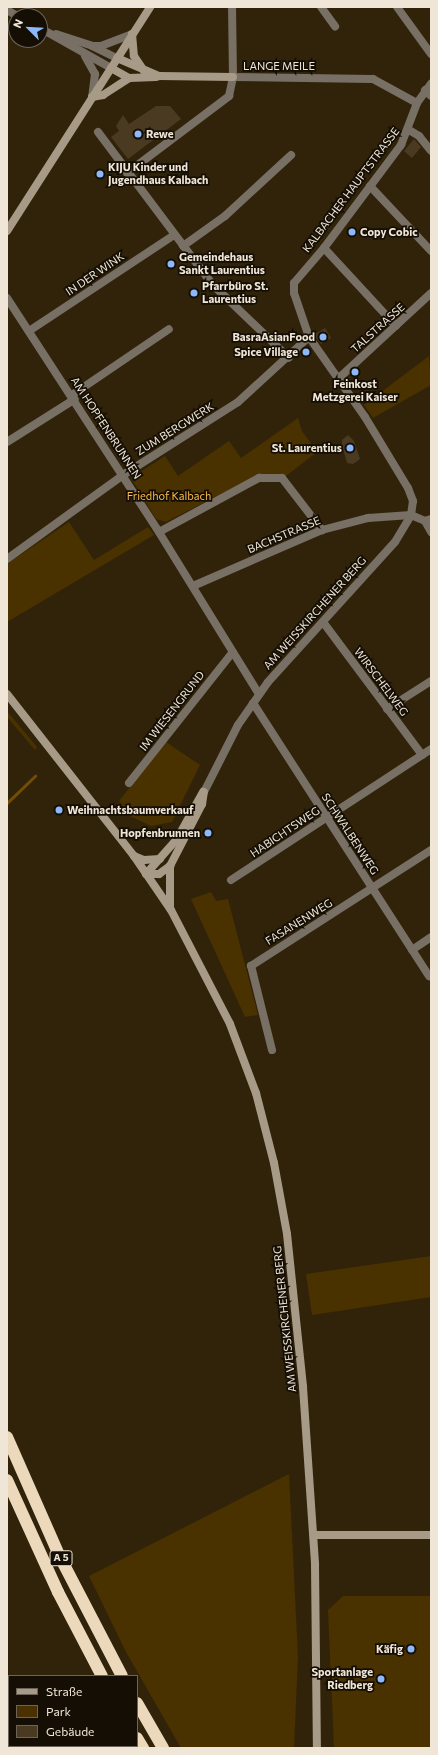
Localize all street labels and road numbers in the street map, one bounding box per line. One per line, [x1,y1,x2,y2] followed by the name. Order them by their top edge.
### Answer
[243,59,315,73] street label: LANGE MEILE
[300,125,402,255] street label: KALBACHER HAUPTSTRASSE
[63,250,127,298] street label: IN DER WINK
[348,300,408,356] street label: TALSTRASSE
[68,374,144,482] street label: AM HOPFENBRUNNEN
[134,400,216,458] street label: ZUM BERGWERK
[246,514,322,556] street label: BACHSTRASSE
[261,554,369,672] street label: AM WEISSKIRCHENER BERG
[351,645,411,719] street label: WIRSCHELWEG
[137,669,207,753] street label: IM WIESENGRUND
[319,791,381,877] street label: SCHWALBENWEG
[248,804,322,860] street label: HABICHTSWEG
[263,896,335,948] street label: FASANENWEG
[271,1245,299,1393] street label: AM WEISSKIRCHENER BERG
[49,1550,73,1566] road number: A 5

